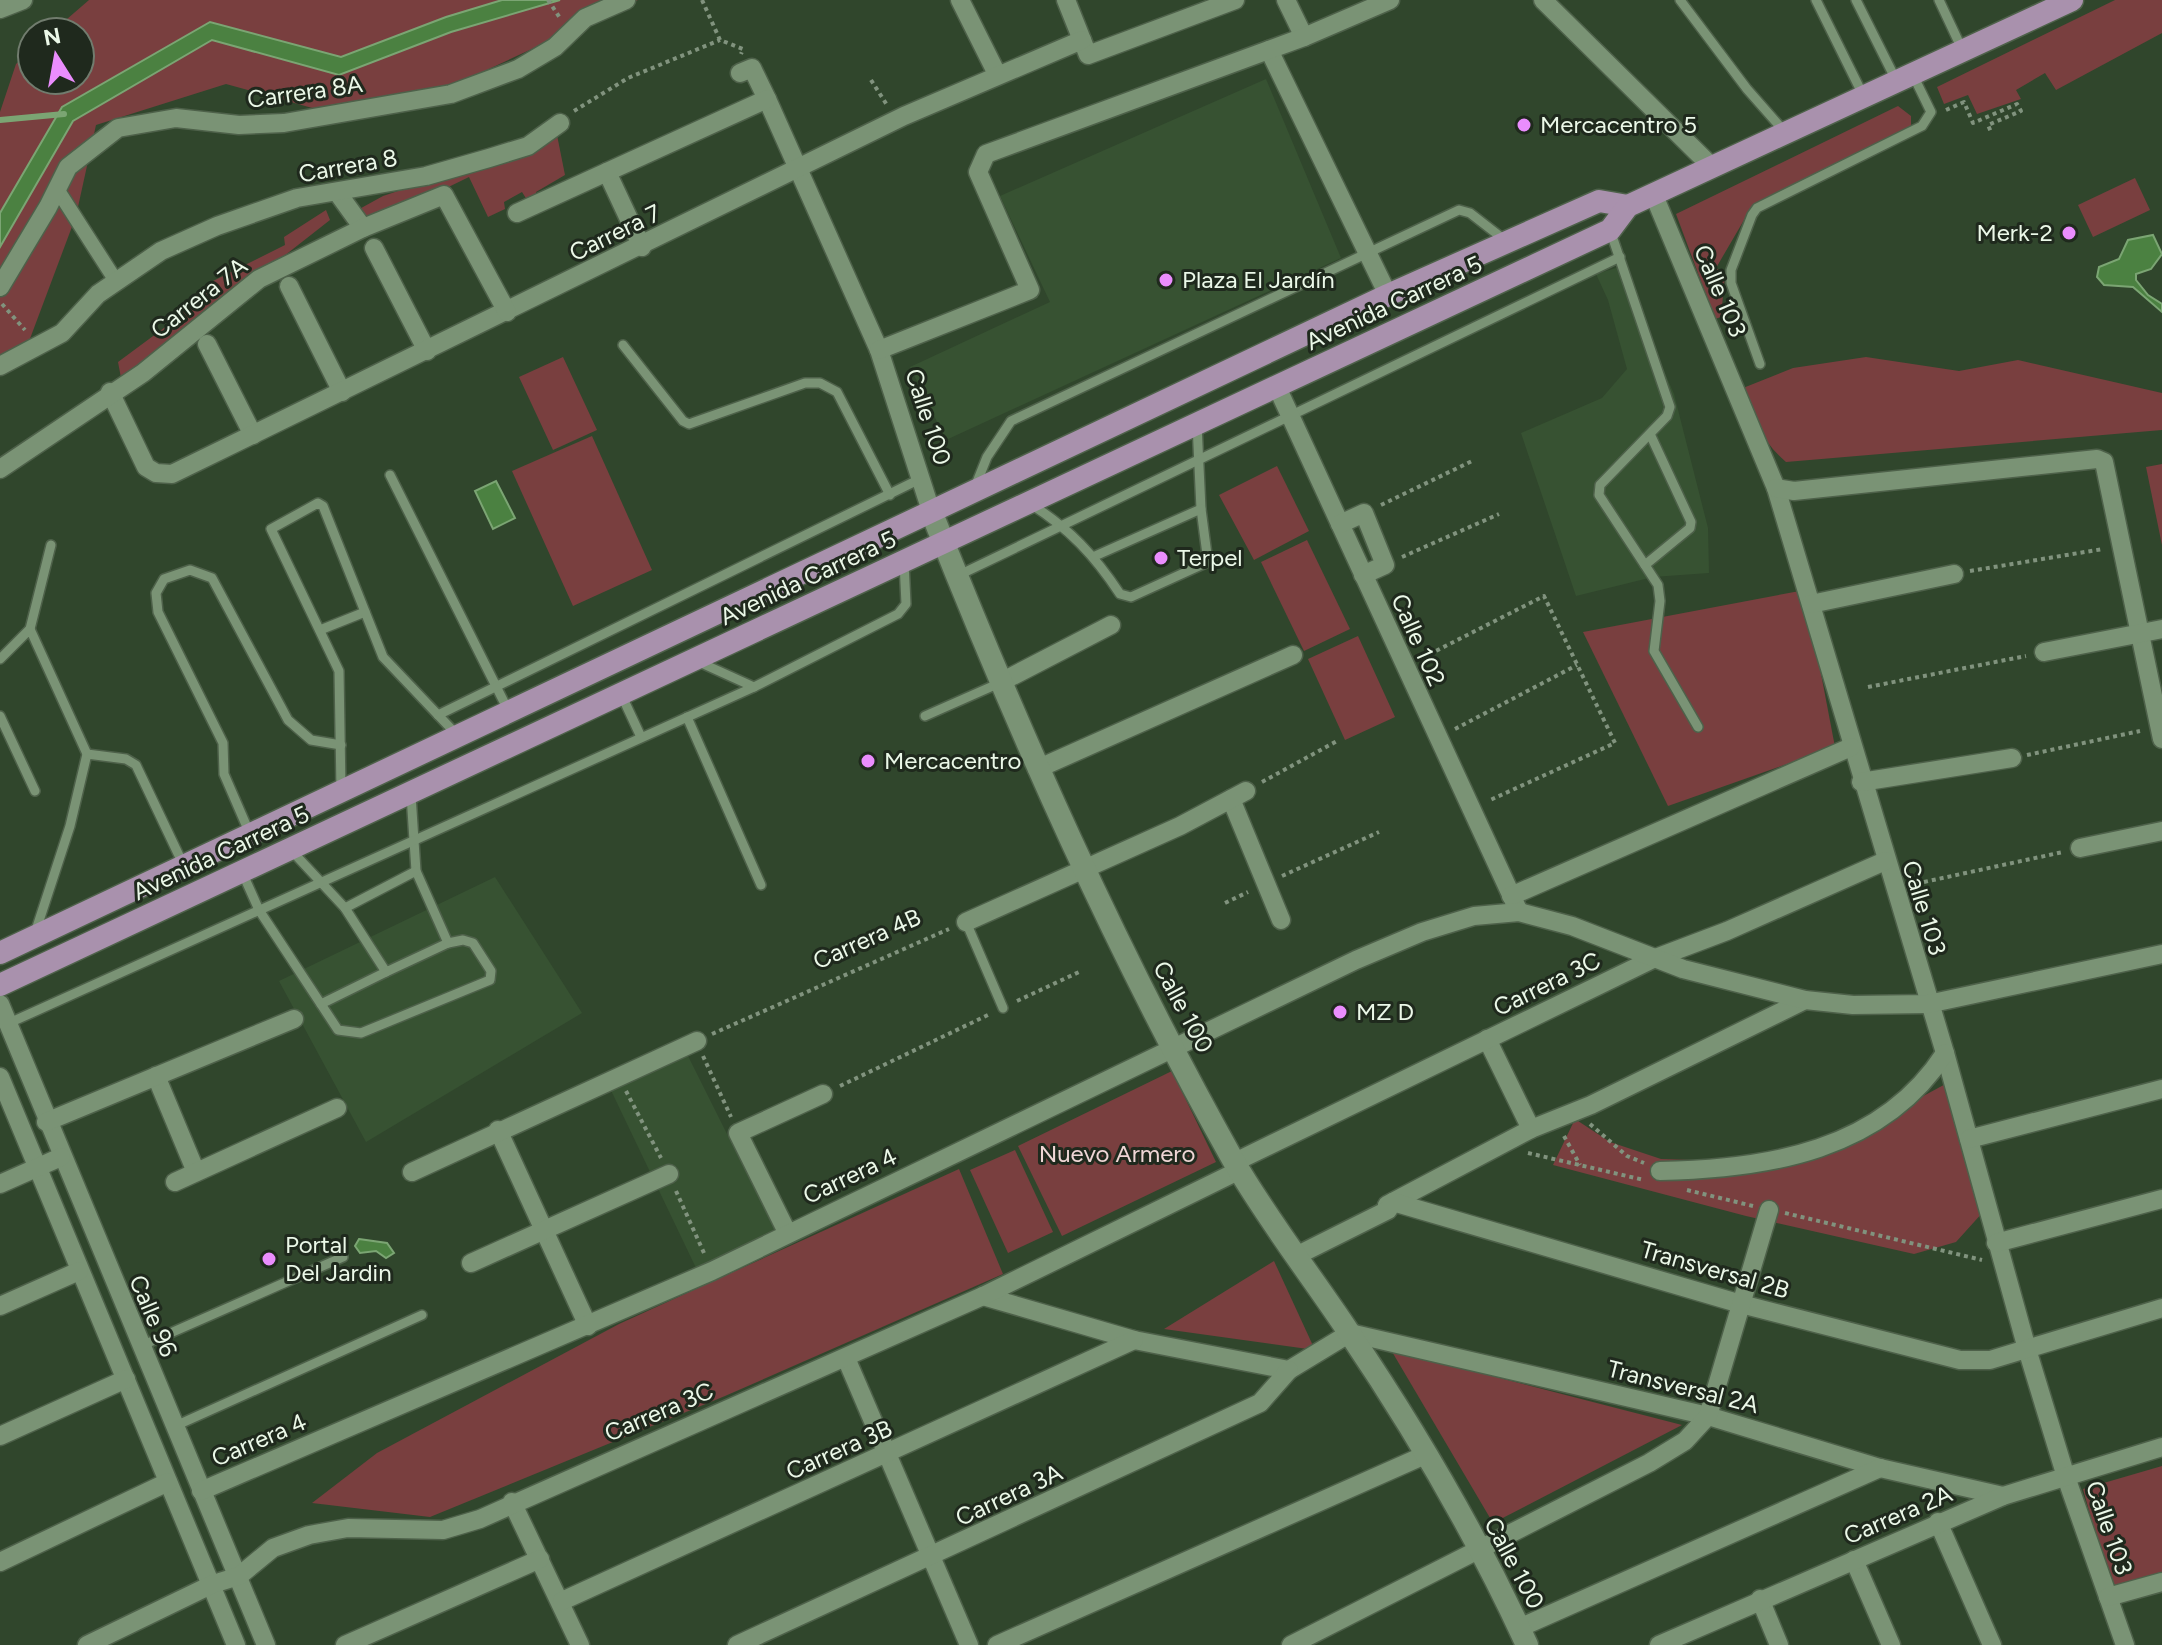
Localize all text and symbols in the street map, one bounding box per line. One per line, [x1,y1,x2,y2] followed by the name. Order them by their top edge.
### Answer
[16,16,96,96] north arrow
[41,22,63,52] text: N
[245,69,365,114] street label: Carrera 8A
[1540,110,1697,139] place label: Mercacentro 5
[1515,116,1533,134] marker: Mercacentro 5
[296,143,400,188] street label: Carrera 8
[564,198,665,267] street label: Carrera 7
[1976,218,2053,247] place label: Merk-2
[2060,224,2078,242] marker: Merk-2
[1688,240,1753,341] street label: Calle 103
[1301,249,1487,356] street label: Avenida Carrera 5
[145,251,253,344] street label: Carrera 7A
[1182,265,1335,294] place label: Plaza El Jardín
[1157,271,1175,289] marker: Plaza El Jardín
[899,365,958,469] street label: Calle 100
[715,524,901,631] street label: Avenida Carrera 5
[1177,543,1243,572] place label: Terpel
[1152,549,1170,567] marker: Terpel
[1385,589,1452,690] street label: Calle 102
[884,746,1021,775] place label: Mercacentro
[859,752,877,770] marker: Mercacentro
[128,799,314,906] street label: Avenida Carrera 5
[1896,857,1953,959] street label: Calle 103
[808,902,925,975] street label: Carrera 4B
[1489,945,1605,1022] street label: Carrera 3C
[1147,956,1220,1058] street label: Calle 100
[1356,997,1414,1026] place label: MZ D
[1331,1003,1349,1021] marker: MZ D
[1039,1139,1195,1168] park label: Nuevo Armero
[798,1141,901,1210] street label: Carrera 4
[285,1230,392,1287] place label: Portal Del Jardin
[1638,1234,1793,1305] street label: Transversal 2B
[260,1250,278,1268] marker: Portal Del Jardin
[123,1270,184,1361] street label: Calle 96
[1605,1354,1762,1419] street label: Transversal 2A
[600,1376,718,1447] street label: Carrera 3C
[207,1407,311,1472] street label: Carrera 4
[781,1413,896,1486] street label: Carrera 3B
[951,1457,1067,1532] street label: Carrera 3A
[2080,1477,2139,1579] street label: Calle 103
[1839,1478,1957,1550] street label: Carrera 2A
[1478,1512,1551,1614] street label: Calle 100

